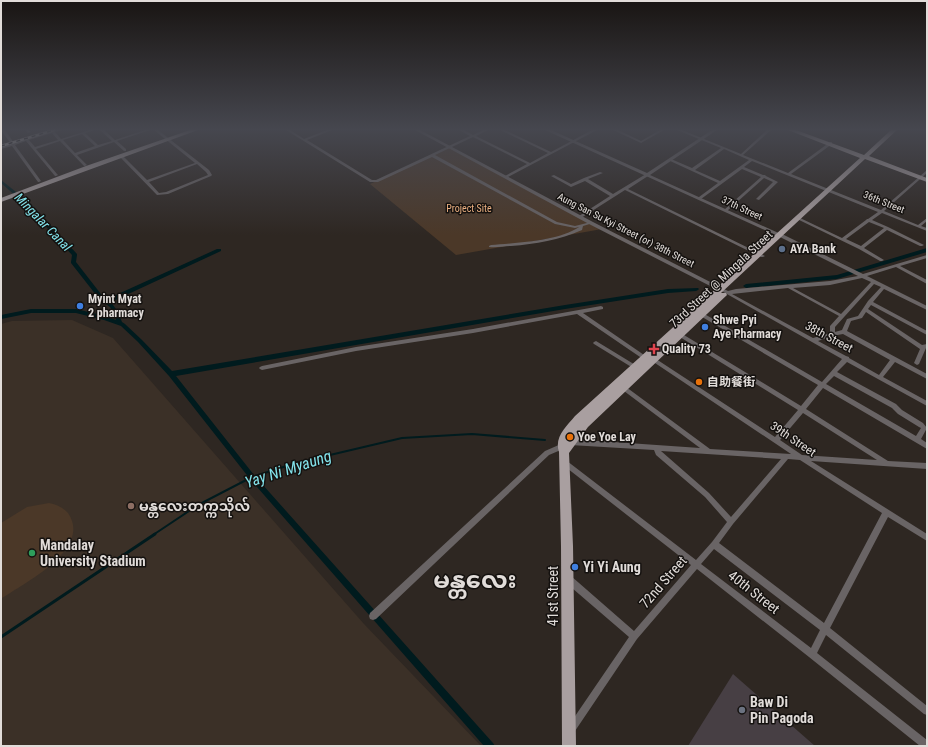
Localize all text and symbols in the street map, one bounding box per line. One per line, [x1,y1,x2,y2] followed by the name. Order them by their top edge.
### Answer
[862,189,906,215] street label: 36th Street
[12,190,75,255] water label: Mingalar Canal
[555,191,696,270] street label: Aung San Su Kyi Street (or) 38th Street
[720,194,764,222] street label: 37th Street
[446,203,492,214] park label: Project Site
[667,227,776,330] street label: 73rd Street @ Mingala Street
[790,242,836,256] place label: AYA Bank
[777,244,787,254] marker: AYA Bank
[88,292,144,320] place label: Myint Myat 2 pharmacy
[75,301,85,311] marker: Myint Myat 2 pharmacy
[713,313,782,341] place label: Shwe Pyi Aye Pharmacy
[803,319,856,356] street label: 38th Street
[700,322,710,332] marker: Shwe Pyi Aye Pharmacy
[662,342,711,356] place label: Quality 73
[649,344,659,354] marker: Quality 73
[707,375,755,389] place label: 自助餐街
[694,377,704,387] marker: 自助餐街
[767,419,819,460] street label: 39th Street
[578,430,637,444] place label: Yoe Yoe Lay
[565,432,575,442] marker: Yoe Yoe Lay
[242,446,334,492] water label: Yay Ni Myaung
[139,496,250,518] place label: မန္တလေးတက္ကသိုလ်
[126,501,136,511] marker: မန္တလေးတက္ကသိုလ်
[40,537,146,569] place label: Mandalay University Stadium
[27,548,37,558] marker: Mandalay University Stadium
[636,553,690,611] street label: 72nd Street
[583,559,641,575] place label: Yi Yi Aung
[570,562,580,572] marker: Yi Yi Aung
[433,566,517,599] district label: မန္တလေး
[545,566,561,626] street label: 41st Street
[725,567,783,617] street label: 40th Street
[750,694,814,726] place label: Baw Di Pin Pagoda
[737,705,747,715] marker: Baw Di Pin Pagoda

